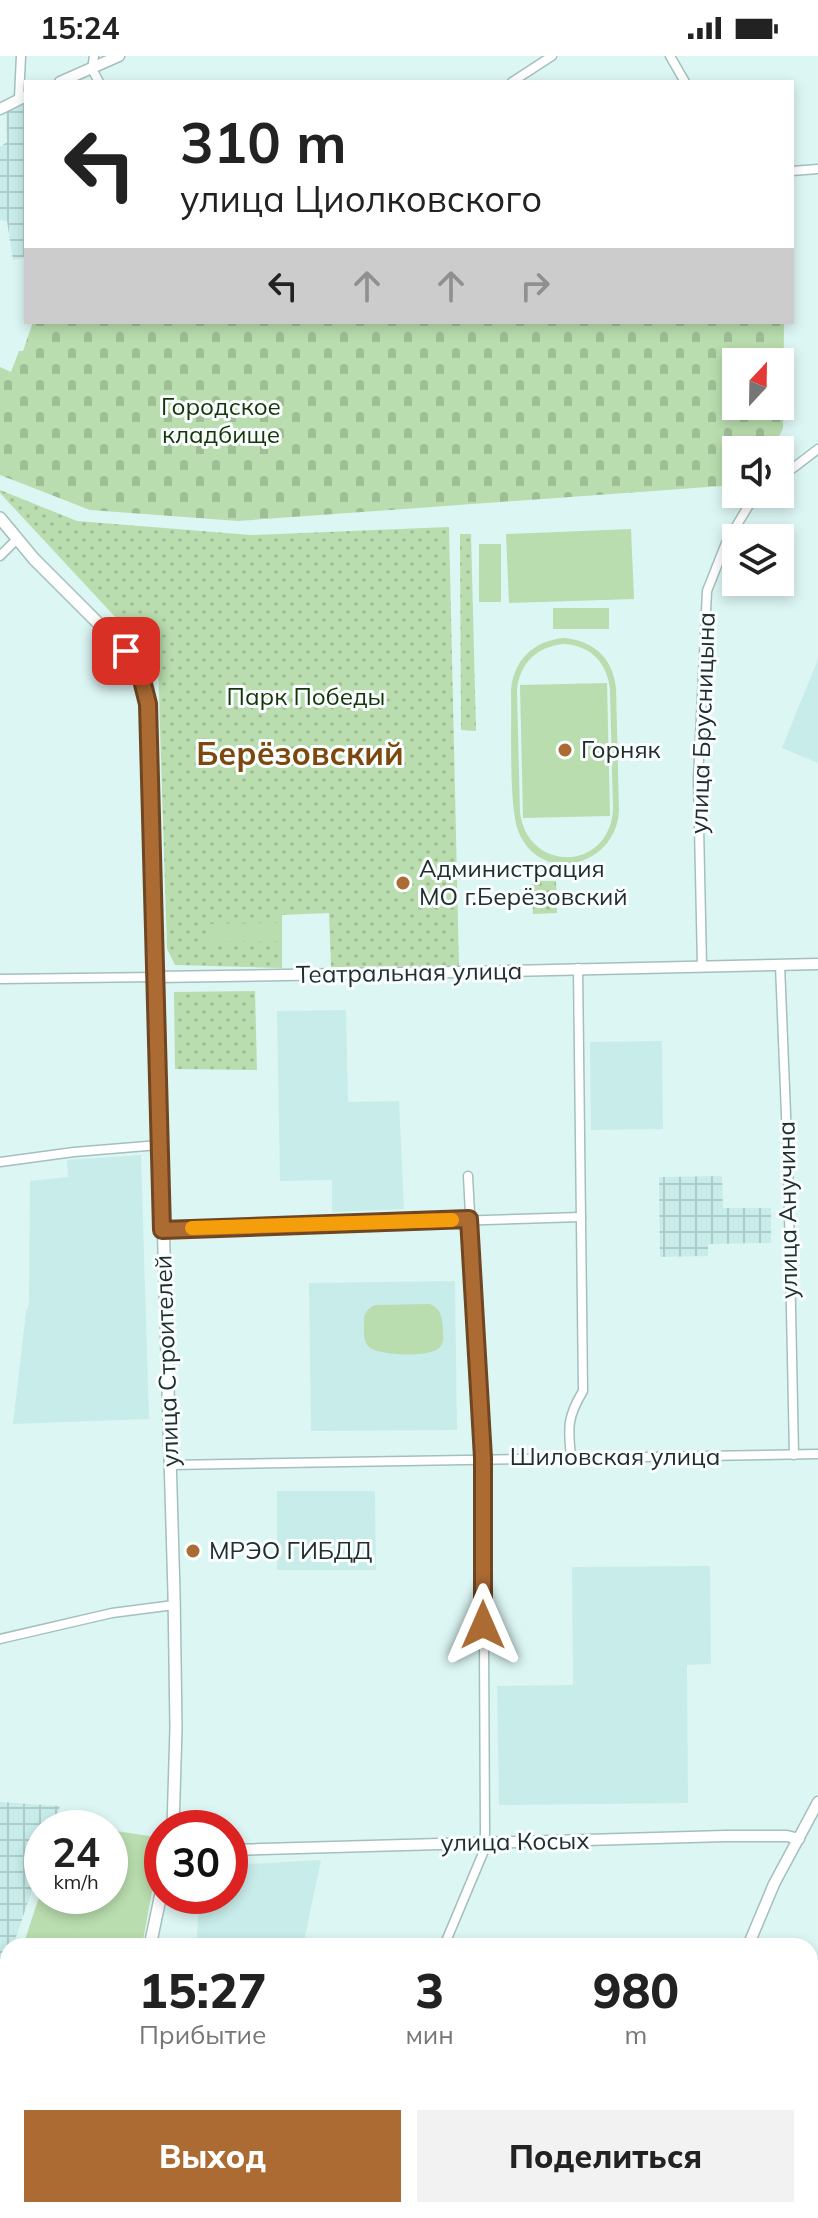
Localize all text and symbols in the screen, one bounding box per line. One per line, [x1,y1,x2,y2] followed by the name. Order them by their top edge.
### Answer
[40,9,119,47] text: 15:24
[180,107,347,177] text: 310 m
[48,112,152,216] icon: left
[180,176,542,221] text: улица Циолковского
[261,264,305,308] icon: left
[345,264,389,308] icon: ahead
[429,264,473,308] icon: ahead
[513,264,557,308] icon: right
[722,348,794,420] north arrow
[722,348,794,596] map controls
[161,391,281,449] park label: Городское кладбище
[722,436,794,508] button: sound
[722,524,794,596] button: layers
[683,611,721,834] street label: улица Брусницына
[92,617,160,685] pin
[104,629,148,673] icon: arrive
[227,681,385,711] park label: Парк Победы
[196,733,404,773] district label: Берёзовский
[581,734,661,764] place label: Горняк
[556,741,574,759] marker: Горняк
[419,853,628,911] place label: Администрация МО г.Берёзовский
[394,874,412,892] marker: Администрация МО г.Берёзовский
[296,955,522,989] street label: Театральная улица
[770,1121,804,1299] street label: улица Анучина
[147,1254,185,1468] street label: улица Строителей
[510,1441,720,1471] street label: Шиловская улица
[209,1535,372,1565] place label: МРЭО ГИБДД
[184,1542,202,1560] marker: МРЭО ГИБДД
[441,1583,525,1667] position arrow
[144,1810,248,1914] speed limit sign: 30
[440,1825,590,1857] street label: улица Косых
[52,1827,100,1877] text: 24
[53,1869,99,1894] text: km/h
[139,1960,267,2020] text: 15:27
[415,1960,444,2020] text: 3
[593,1960,679,2020] text: 980
[139,2018,266,2051] text: Прибытие
[405,2018,454,2051] text: мин
[625,2018,647,2051] text: m
[24,2110,401,2202] button: Выход
[417,2110,794,2202] button: Поделиться

